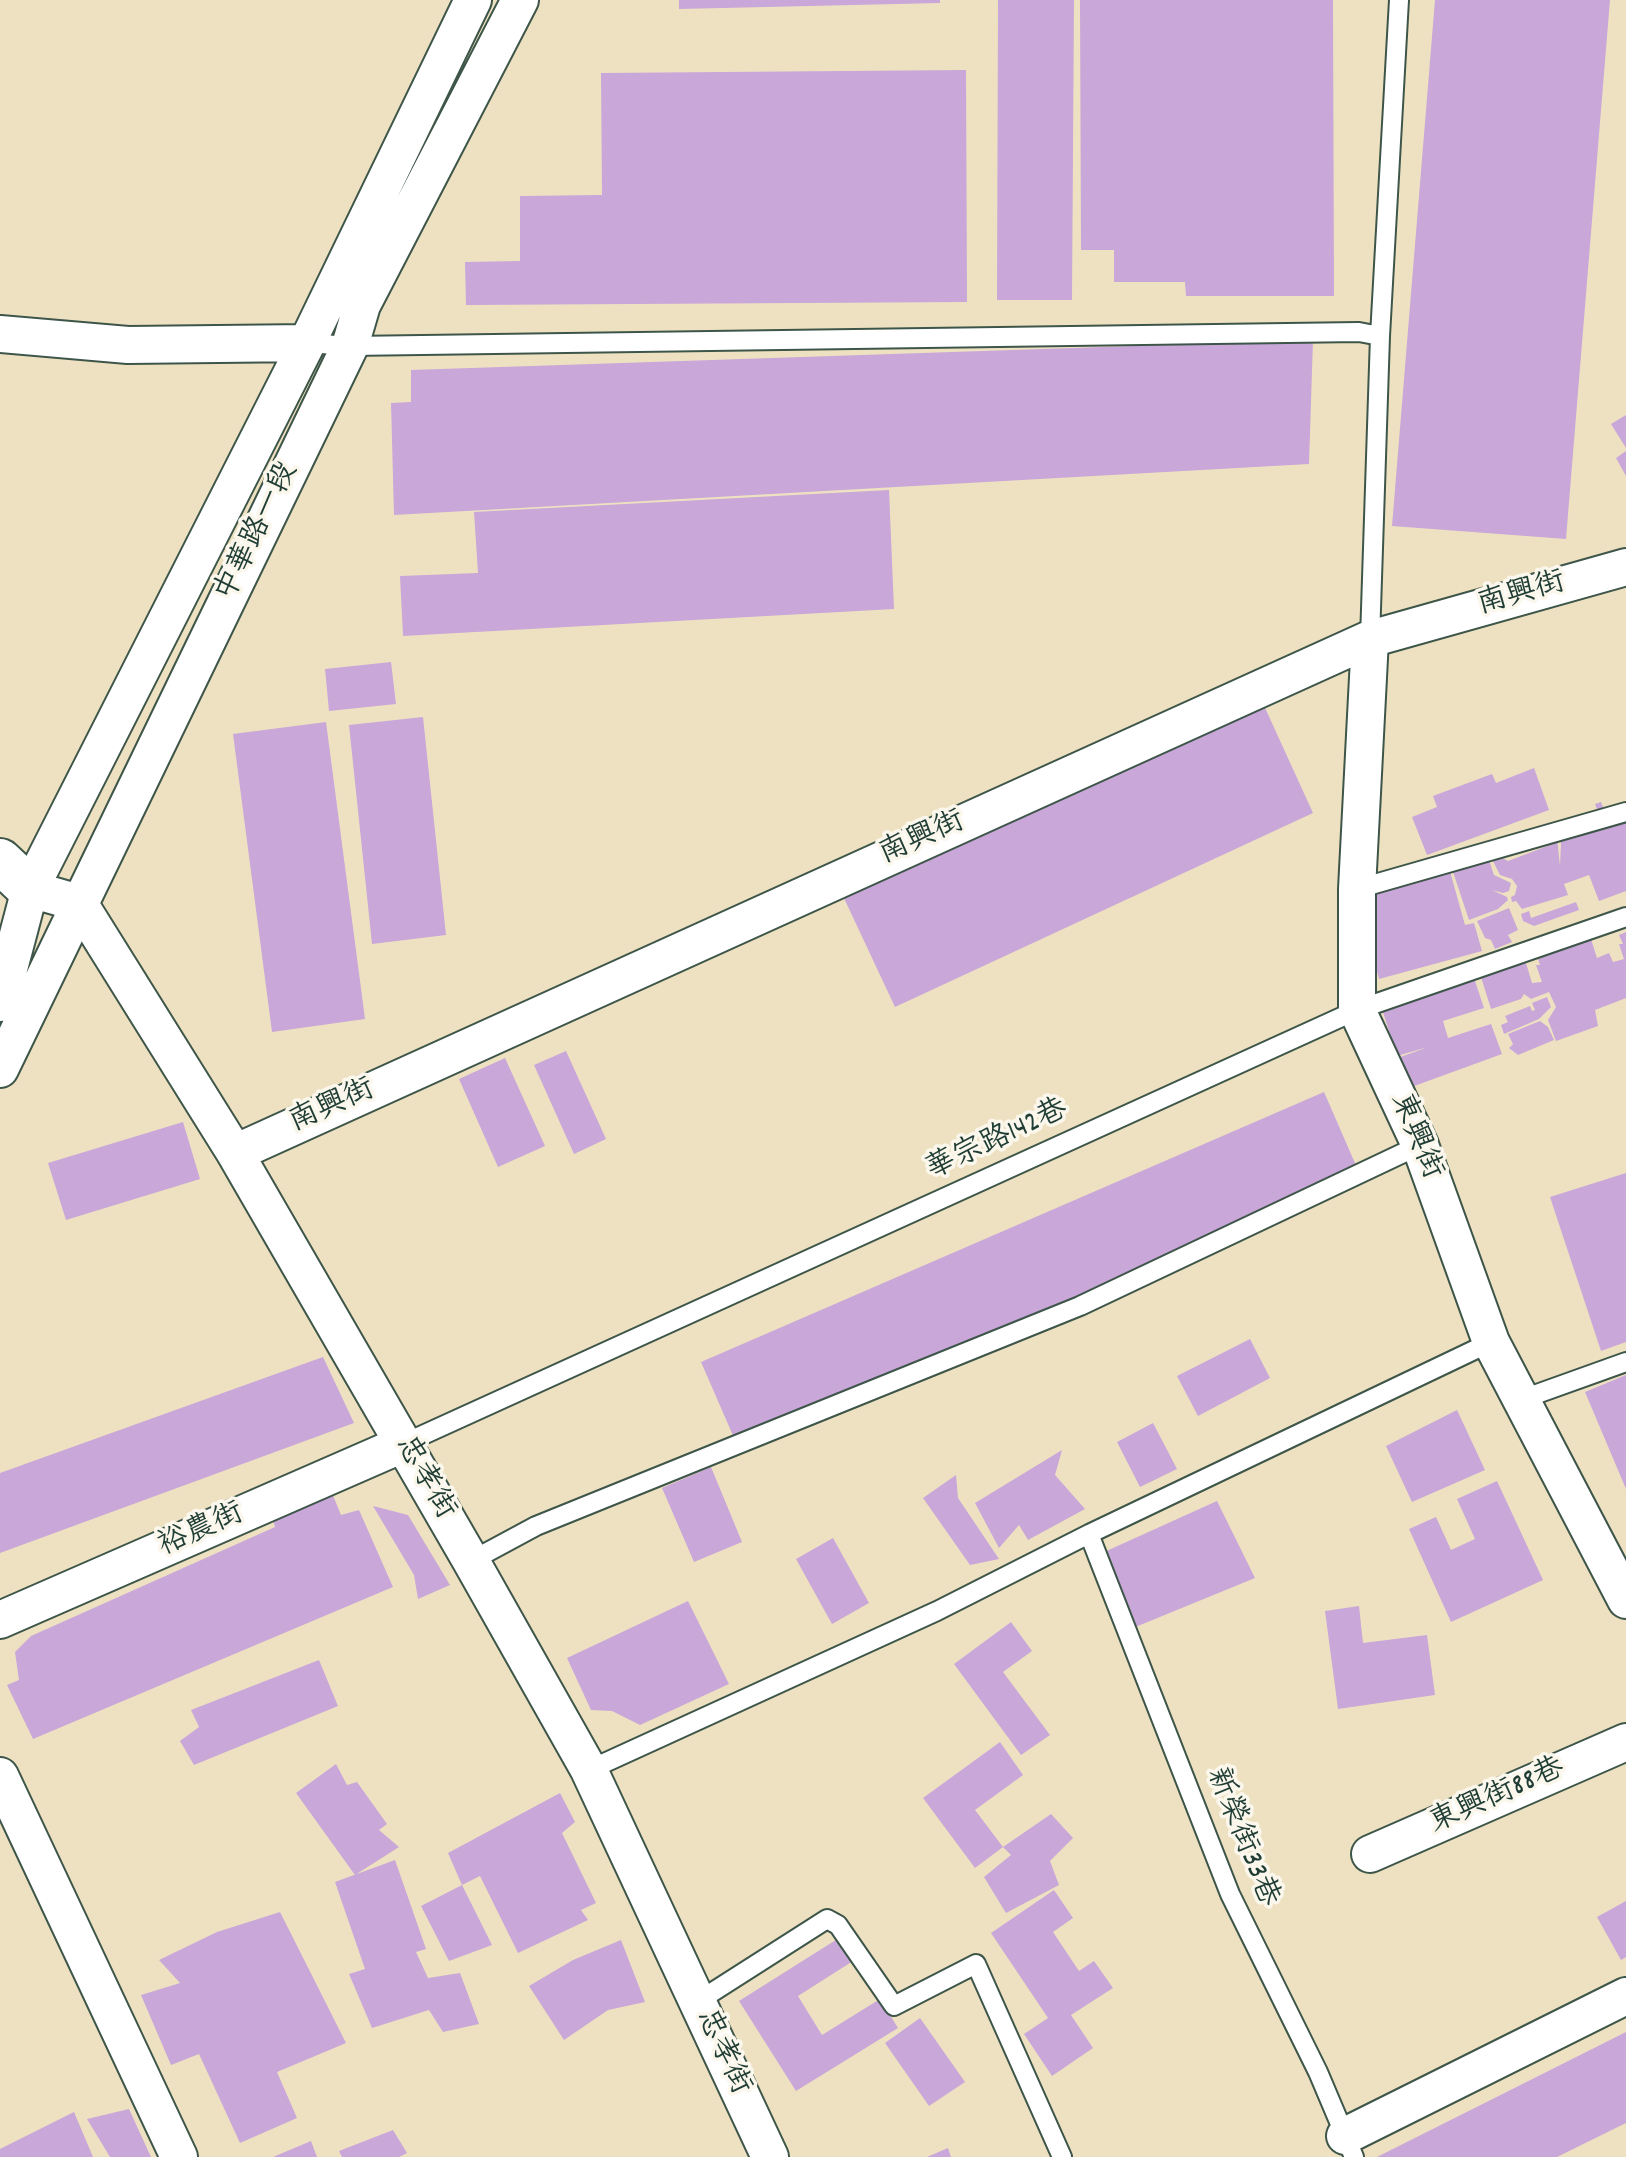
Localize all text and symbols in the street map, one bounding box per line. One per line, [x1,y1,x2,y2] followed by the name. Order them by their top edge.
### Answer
[210,458,308,608] street label: 中華路一段
[1474,566,1570,626] street label: 南興街
[875,805,971,875] street label: 南興街
[285,1073,381,1143] street label: 南興街
[1380,1089,1448,1185] street label: 東興街
[921,1094,1075,1190] street label: 華宗路142巷
[385,1431,461,1527] street label: 忠孝街
[154,1497,250,1567] street label: 裕農街
[1425,1752,1571,1844] street label: 東興街88巷
[1196,1763,1284,1913] street label: 新榮街33巷
[686,2005,756,2101] street label: 忠孝街

